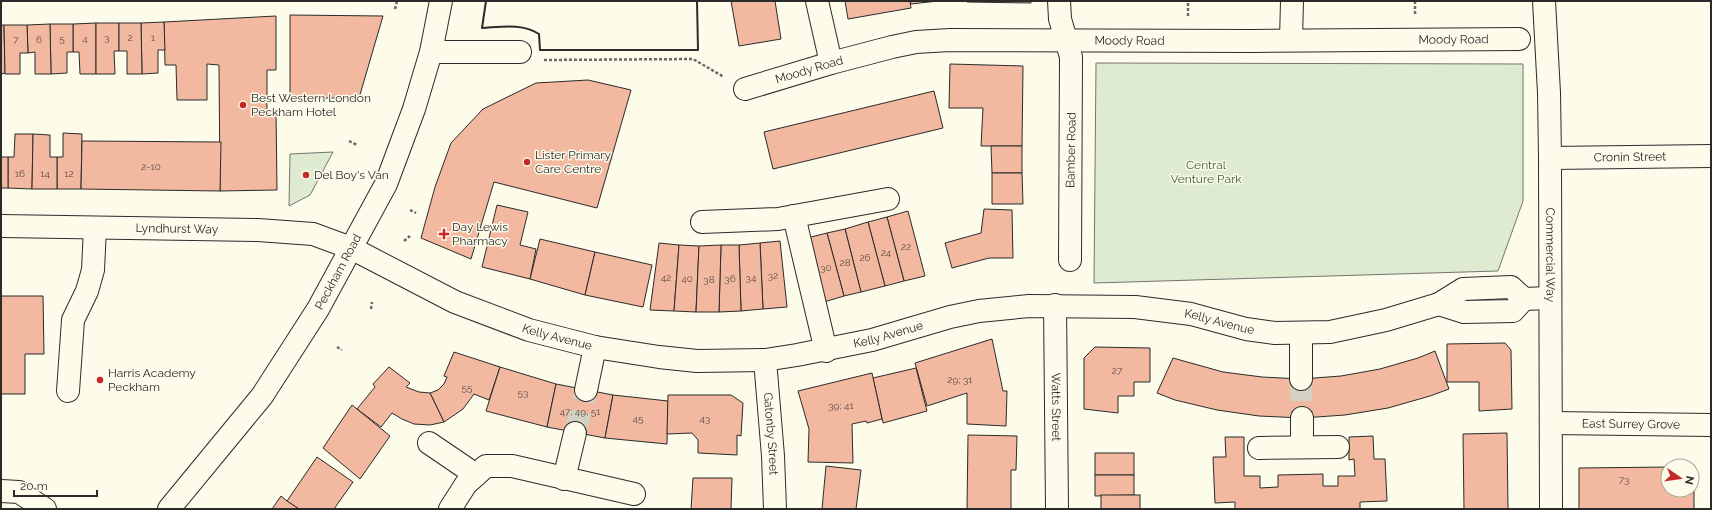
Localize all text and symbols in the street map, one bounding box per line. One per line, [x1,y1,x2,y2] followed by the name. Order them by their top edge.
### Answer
[104,32,110,43] house number: 3
[127,32,133,43] house number: 2
[151,32,156,43] house number: 1
[1418,32,1489,47] street label: Moody Road
[59,33,65,44] house number: 5
[82,33,88,44] house number: 4
[1094,33,1165,48] street label: Moody Road
[13,34,19,45] house number: 7
[36,34,42,45] house number: 6
[773,53,845,86] street label: Moody Road
[251,91,371,119] place label: Best Western London Peckham Hotel
[238,100,248,110] marker: Best Western London Peckham Hotel
[1063,112,1079,188] street label: Bamber Road
[535,148,611,176] place label: Lister Primary Care Centre
[1594,150,1666,164] street label: Cronin Street
[522,157,532,167] marker: Lister Primary Care Centre
[1170,158,1242,186] park label: Central Venture Park
[141,161,161,172] house number: 2-10
[15,168,25,179] house number: 16
[40,168,50,179] house number: 14
[64,168,74,179] house number: 12
[314,168,389,182] place label: Del Boy's Van
[301,170,311,180] marker: Del Boy's Van
[1543,208,1557,303] street label: Commercial Way
[452,220,508,248] place label: Day Lewis Pharmacy
[136,221,219,236] street label: Lyndhurst Way
[439,229,449,239] marker: Day Lewis Pharmacy
[312,232,364,312] street label: Peckham Road
[901,241,911,252] house number: 22
[881,247,892,258] house number: 24
[859,252,871,263] house number: 26
[839,257,851,268] house number: 28
[820,262,832,273] house number: 30
[768,270,778,281] house number: 32
[661,272,671,283] house number: 42
[746,272,757,283] house number: 34
[681,273,693,284] house number: 40
[724,273,736,284] house number: 36
[703,274,715,285] house number: 38
[1184,306,1255,337] street label: Kelly Avenue
[852,318,925,351] street label: Kelly Avenue
[520,321,594,353] street label: Kelly Avenue
[1112,365,1123,376] house number: 27
[108,366,196,394] place label: Harris Academy Peckham
[1049,373,1063,441] street label: Watts Street
[947,374,973,385] house number: 29; 31
[95,375,105,385] marker: Harris Academy Peckham
[462,382,473,393] house number: 55
[518,387,528,398] house number: 53
[761,392,781,475] street label: Gatonby Street
[828,400,854,411] house number: 39; 41
[559,406,601,417] house number: 47; 49; 51
[633,413,644,424] house number: 45
[700,413,710,424] house number: 43
[1582,416,1680,432] street label: East Surrey Grove
[1660,458,1700,498] north arrow
[14,472,97,498] scale bar
[1619,474,1629,485] house number: 73
[1682,475,1697,486] text: N
[20,479,48,493] text: 20 m

